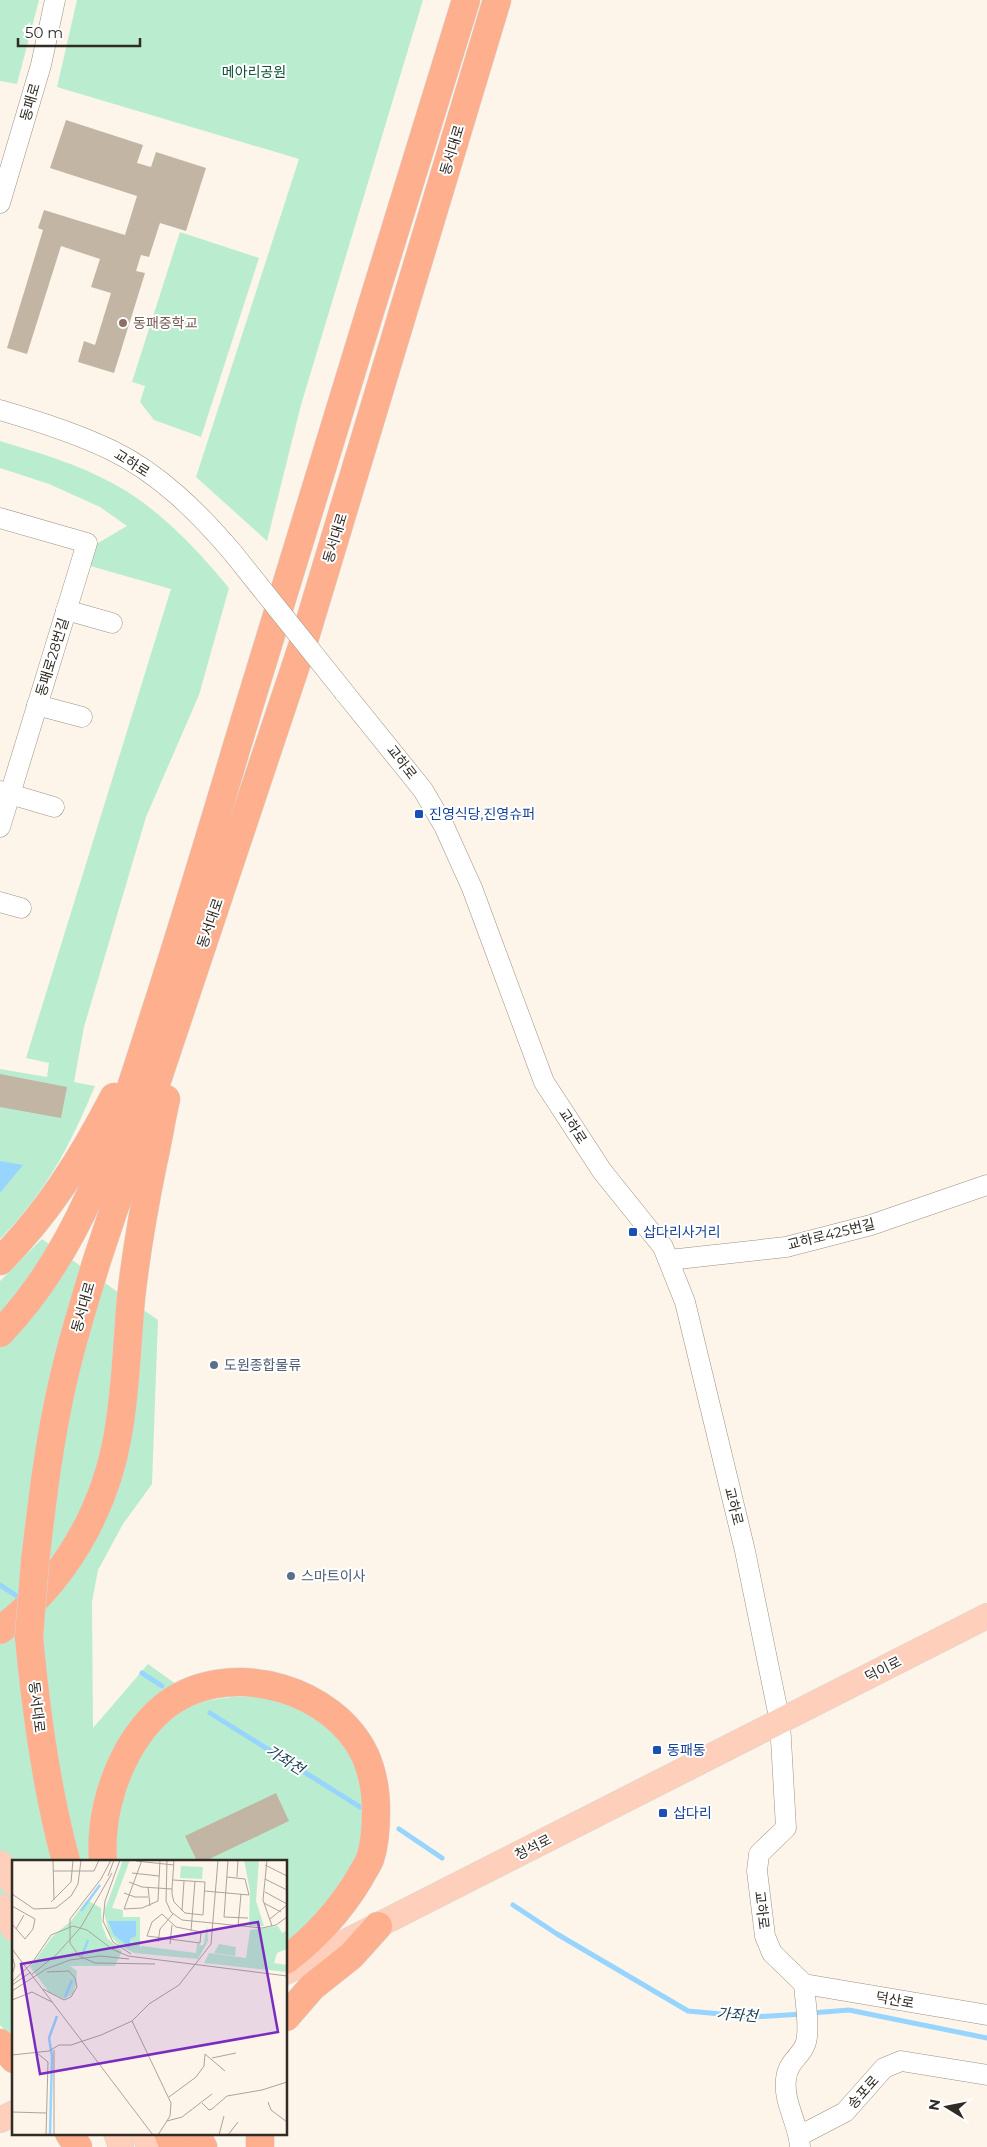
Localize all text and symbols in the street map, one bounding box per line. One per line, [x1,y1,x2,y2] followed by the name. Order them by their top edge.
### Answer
[18,15,140,47] scale bar
[25,23,63,42] text: 50 m
[222,63,286,81] park label: 메아리공원
[16,81,44,123] street label: 동패로
[436,123,468,177] street label: 동서대로
[133,314,198,332] place label: 동패중학교
[117,317,129,329] marker: 동패중학교
[111,445,153,481] street label: 교하로
[319,511,351,565] street label: 동서대로
[32,615,72,699] street label: 동패로28번길
[383,741,421,783] street label: 교하로
[429,805,535,823] place label: 진영식당,진영슈퍼
[413,808,425,820] marker: 진영식당,진영슈퍼
[193,896,227,950] street label: 동서대로
[555,1105,591,1147] street label: 교하로
[785,1214,877,1254] street label: 교하로425번길
[643,1223,720,1241] place label: 삽다리사거리
[627,1226,639,1238] marker: 삽다리사거리
[67,1280,99,1334] street label: 동서대로
[224,1356,301,1374] place label: 도원종합물류
[208,1359,220,1371] marker: 도원종합물류
[721,1485,747,1527] street label: 교하로
[301,1567,366,1585] place label: 스마트이사
[285,1570,297,1582] marker: 스마트이사
[862,1652,904,1686] street label: 덕이로
[25,1680,49,1734] street label: 동서대로
[263,1741,310,1780] water label: 가좌천
[667,1741,706,1759] place label: 동패동
[651,1744,663,1756] marker: 동패동
[673,1804,712,1822] place label: 삽다리
[657,1807,669,1819] marker: 삽다리
[512,1830,554,1864] street label: 청석로
[12,1860,288,2134] inset map
[751,1890,773,1930] street label: 교하로
[874,1988,916,2012] street label: 덕산로
[716,2004,761,2026] water label: 가좌천
[843,2072,883,2112] street label: 송포로
[922,2082,972,2132] north arrow
[924,2098,944,2112] text: N

